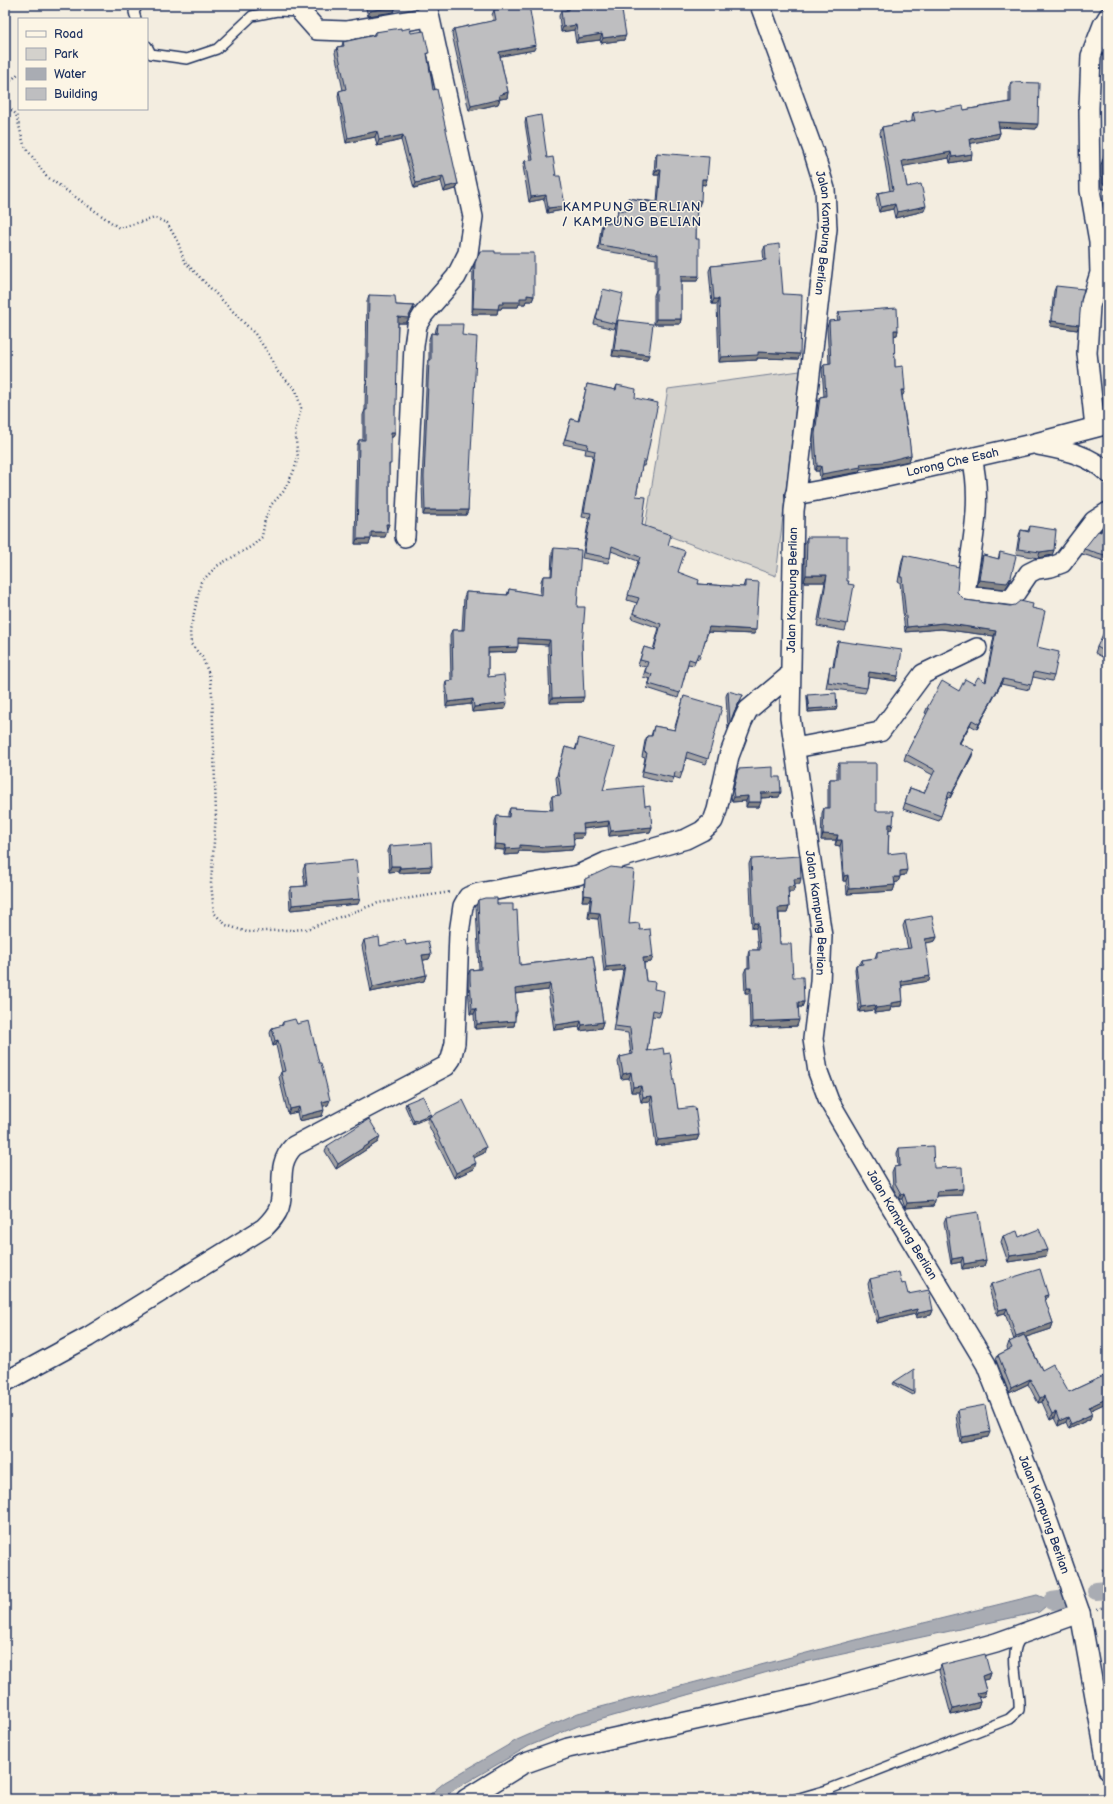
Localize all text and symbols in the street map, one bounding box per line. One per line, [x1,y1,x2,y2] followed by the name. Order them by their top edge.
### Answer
[18,18,148,110] legend
[54,27,83,42] text: Road
[54,47,78,62] text: Park
[54,67,86,82] text: Water
[54,87,98,102] text: Building
[811,169,834,296] street label: Jalan Kampung Berlian
[562,199,702,230] district label: KAMPUNG BERLIAN / KAMPUNG BELIAN
[905,445,1001,480] street label: Lorong Che Esah
[784,527,801,653] street label: Jalan Kampung Berlian
[802,849,829,976] street label: Jalan Kampung Berlian
[863,1167,941,1283] street label: Jalan Kampung Berlian
[1015,1453,1073,1576] street label: Jalan Kampung Berlian

